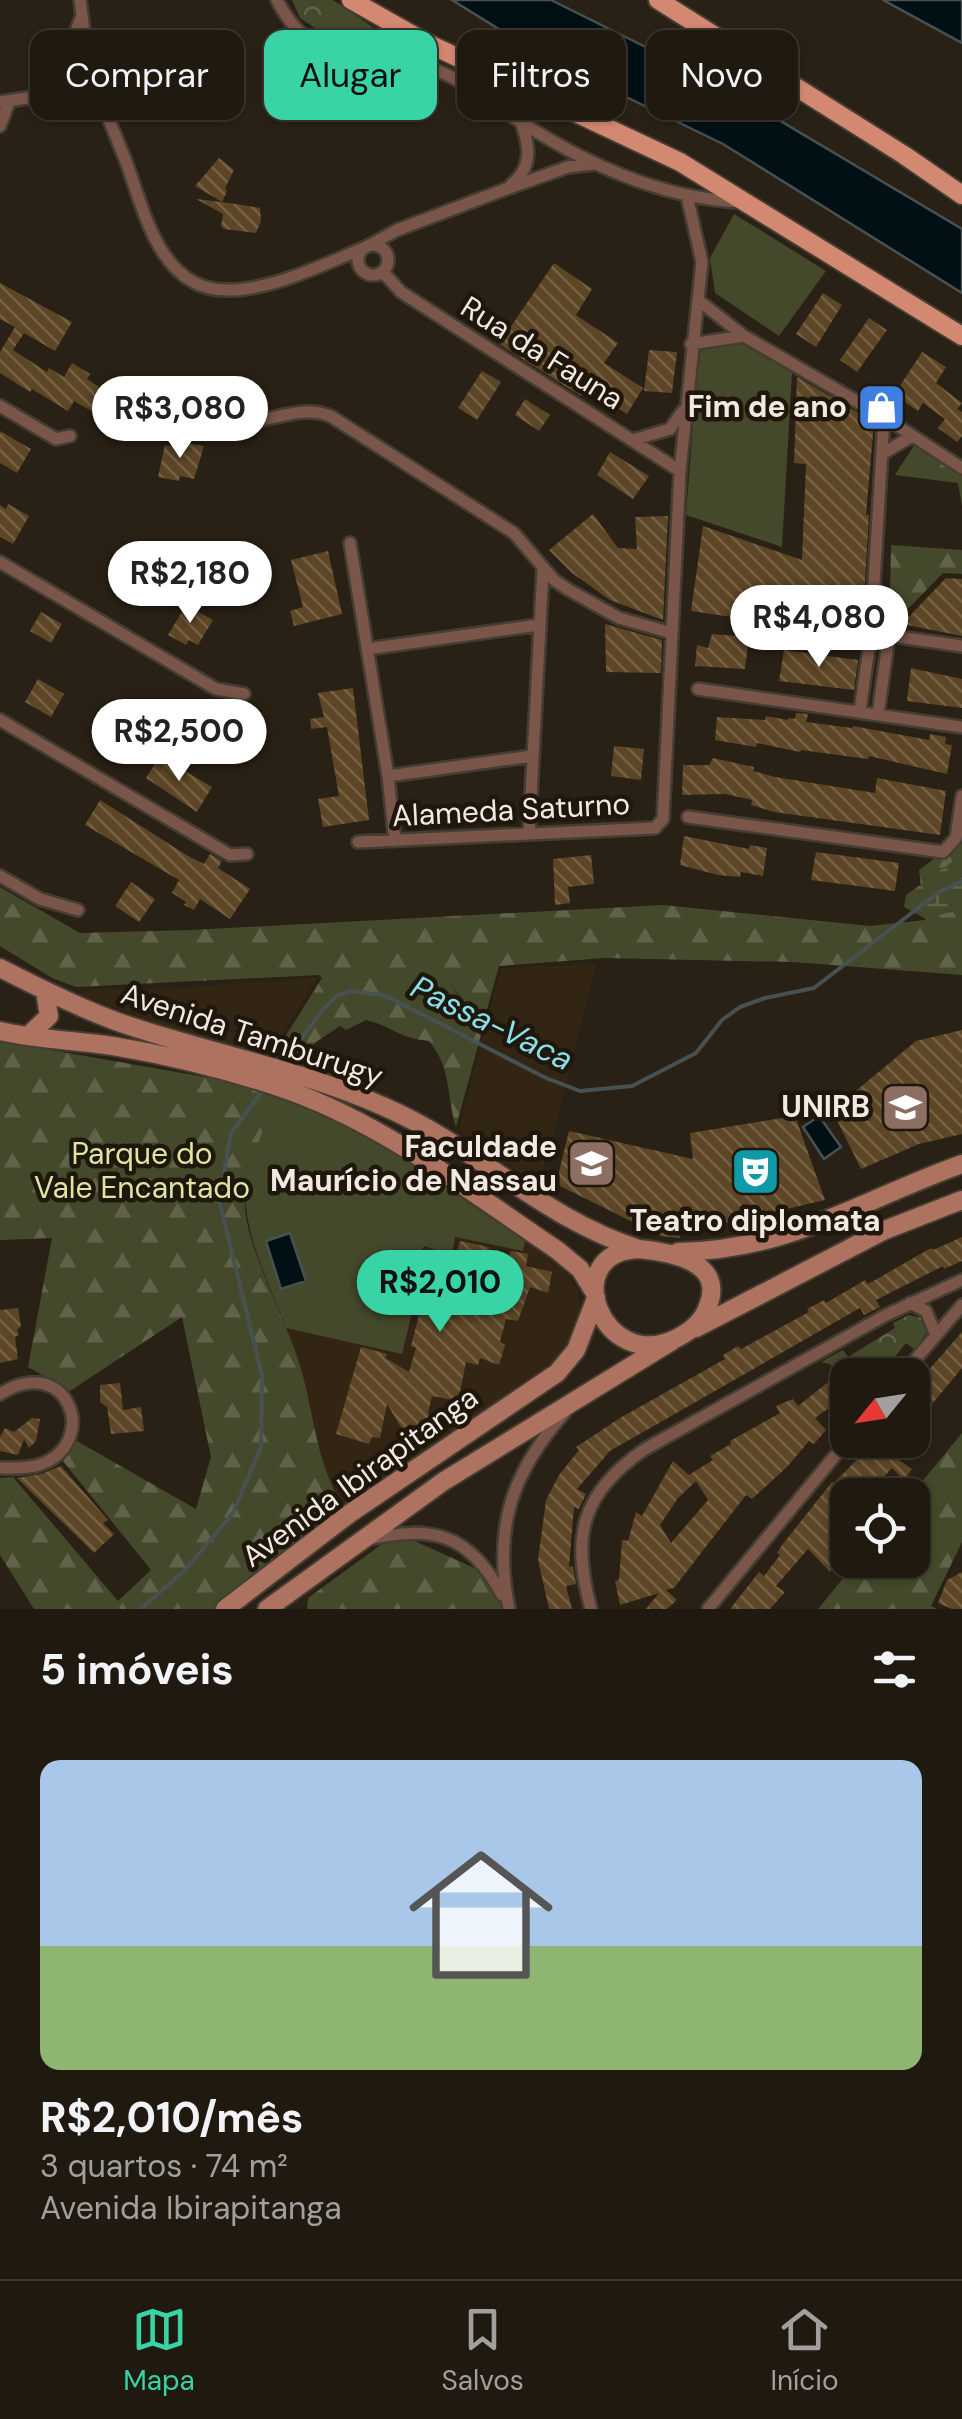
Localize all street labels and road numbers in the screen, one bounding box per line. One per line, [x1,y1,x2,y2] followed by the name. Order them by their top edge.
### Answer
[454,287,631,418] street label: Rua da Fauna
[391,784,631,835] street label: Alameda Saturno
[116,974,388,1095] street label: Avenida Tamburugy
[234,1378,486,1575] street label: Avenida Ibirapitanga

